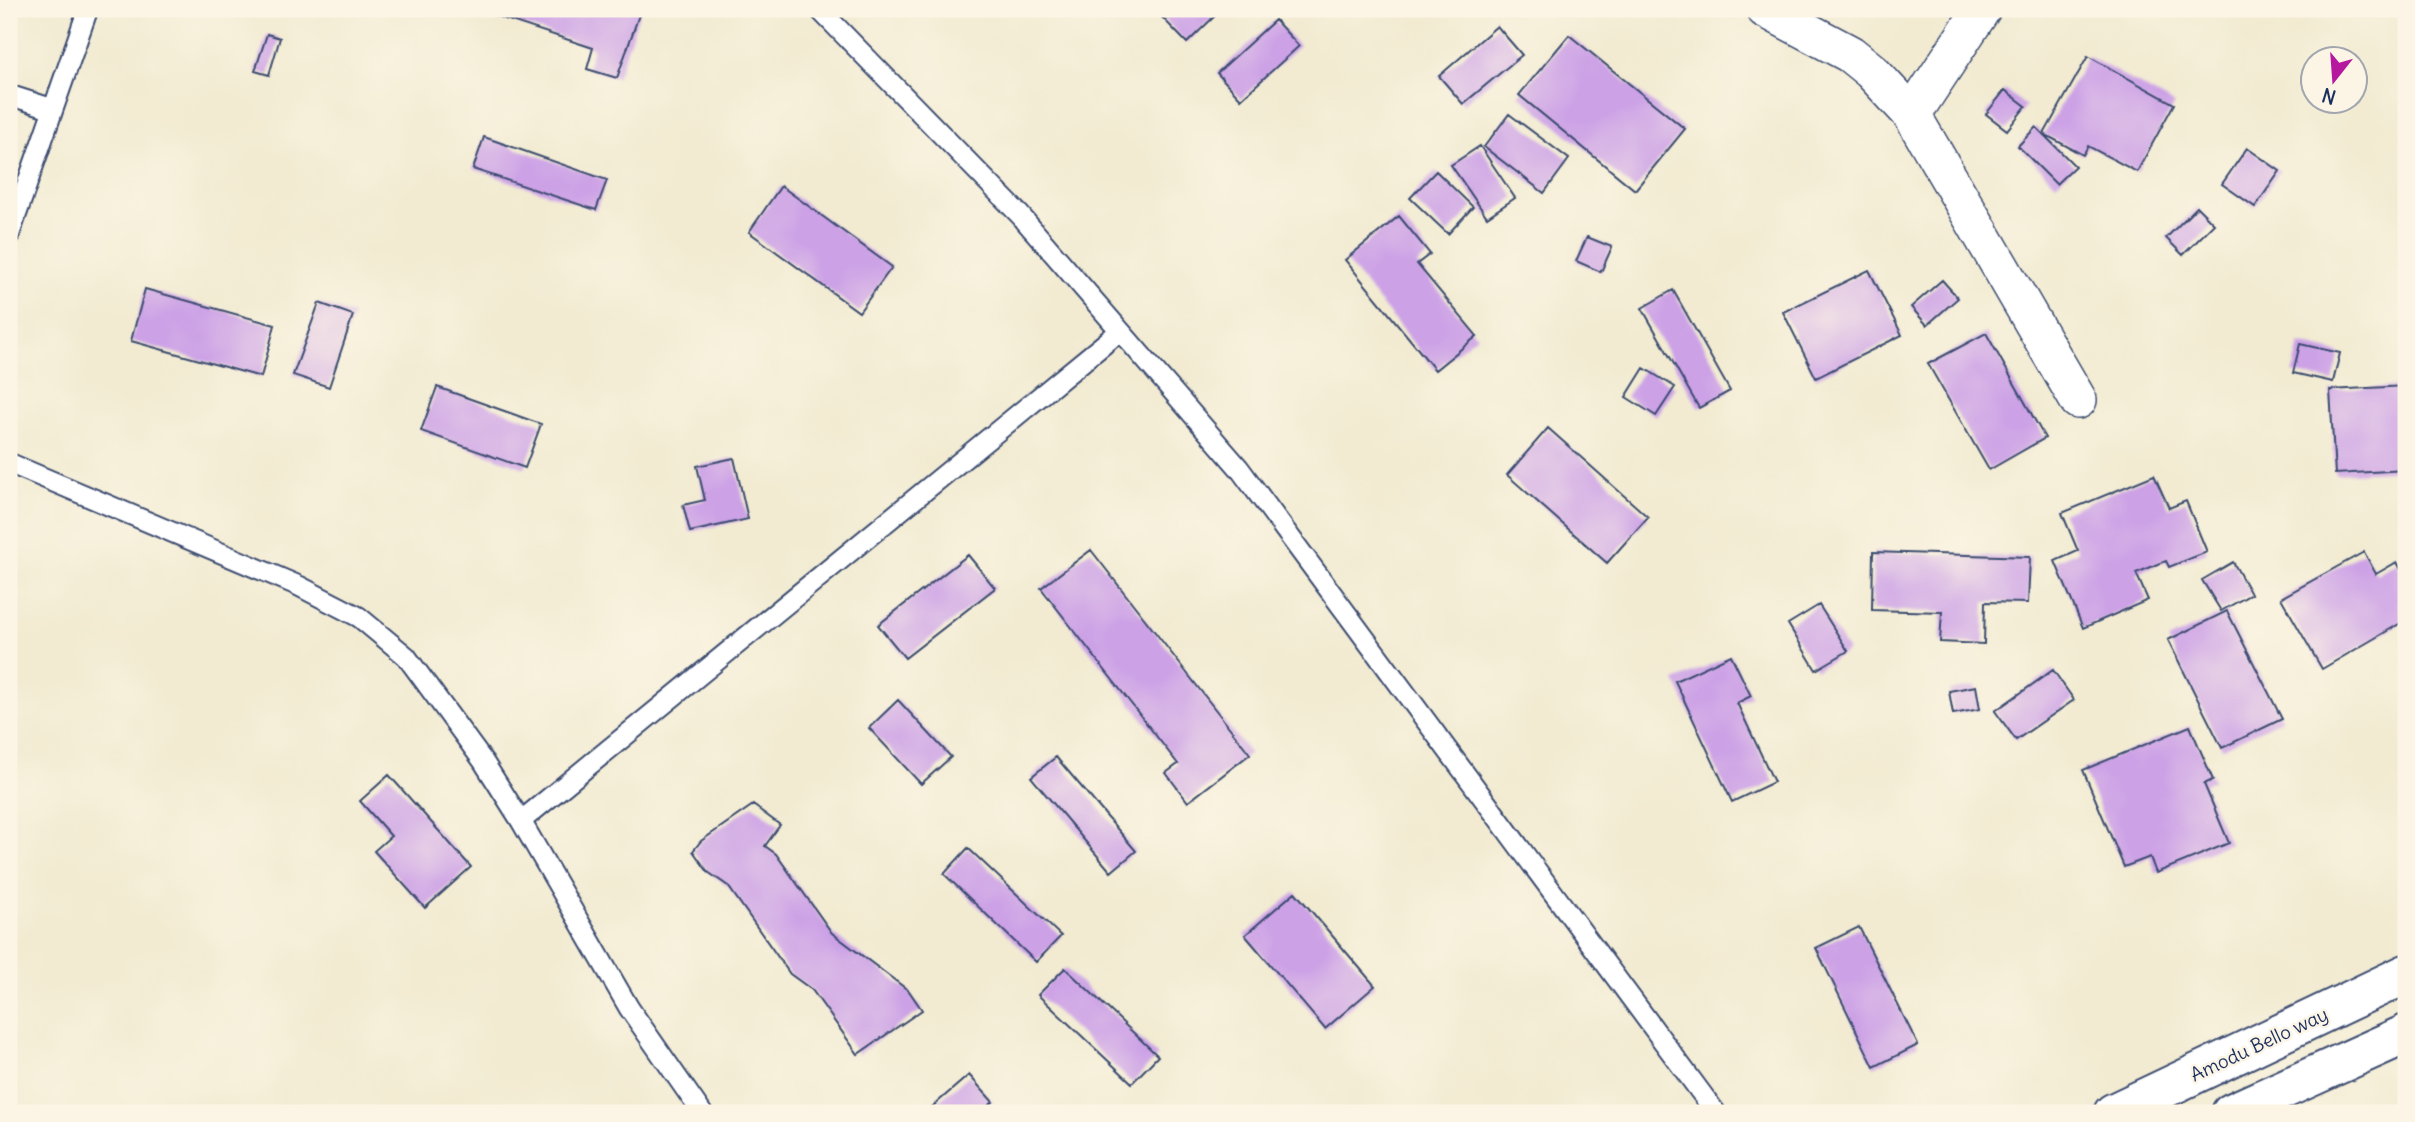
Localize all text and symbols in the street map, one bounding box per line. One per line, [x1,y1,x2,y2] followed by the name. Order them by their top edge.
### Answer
[2300,46,2370,116] north arrow
[2319,83,2339,110] text: N
[2186,1002,2332,1086] street label: Amodu Bello way

